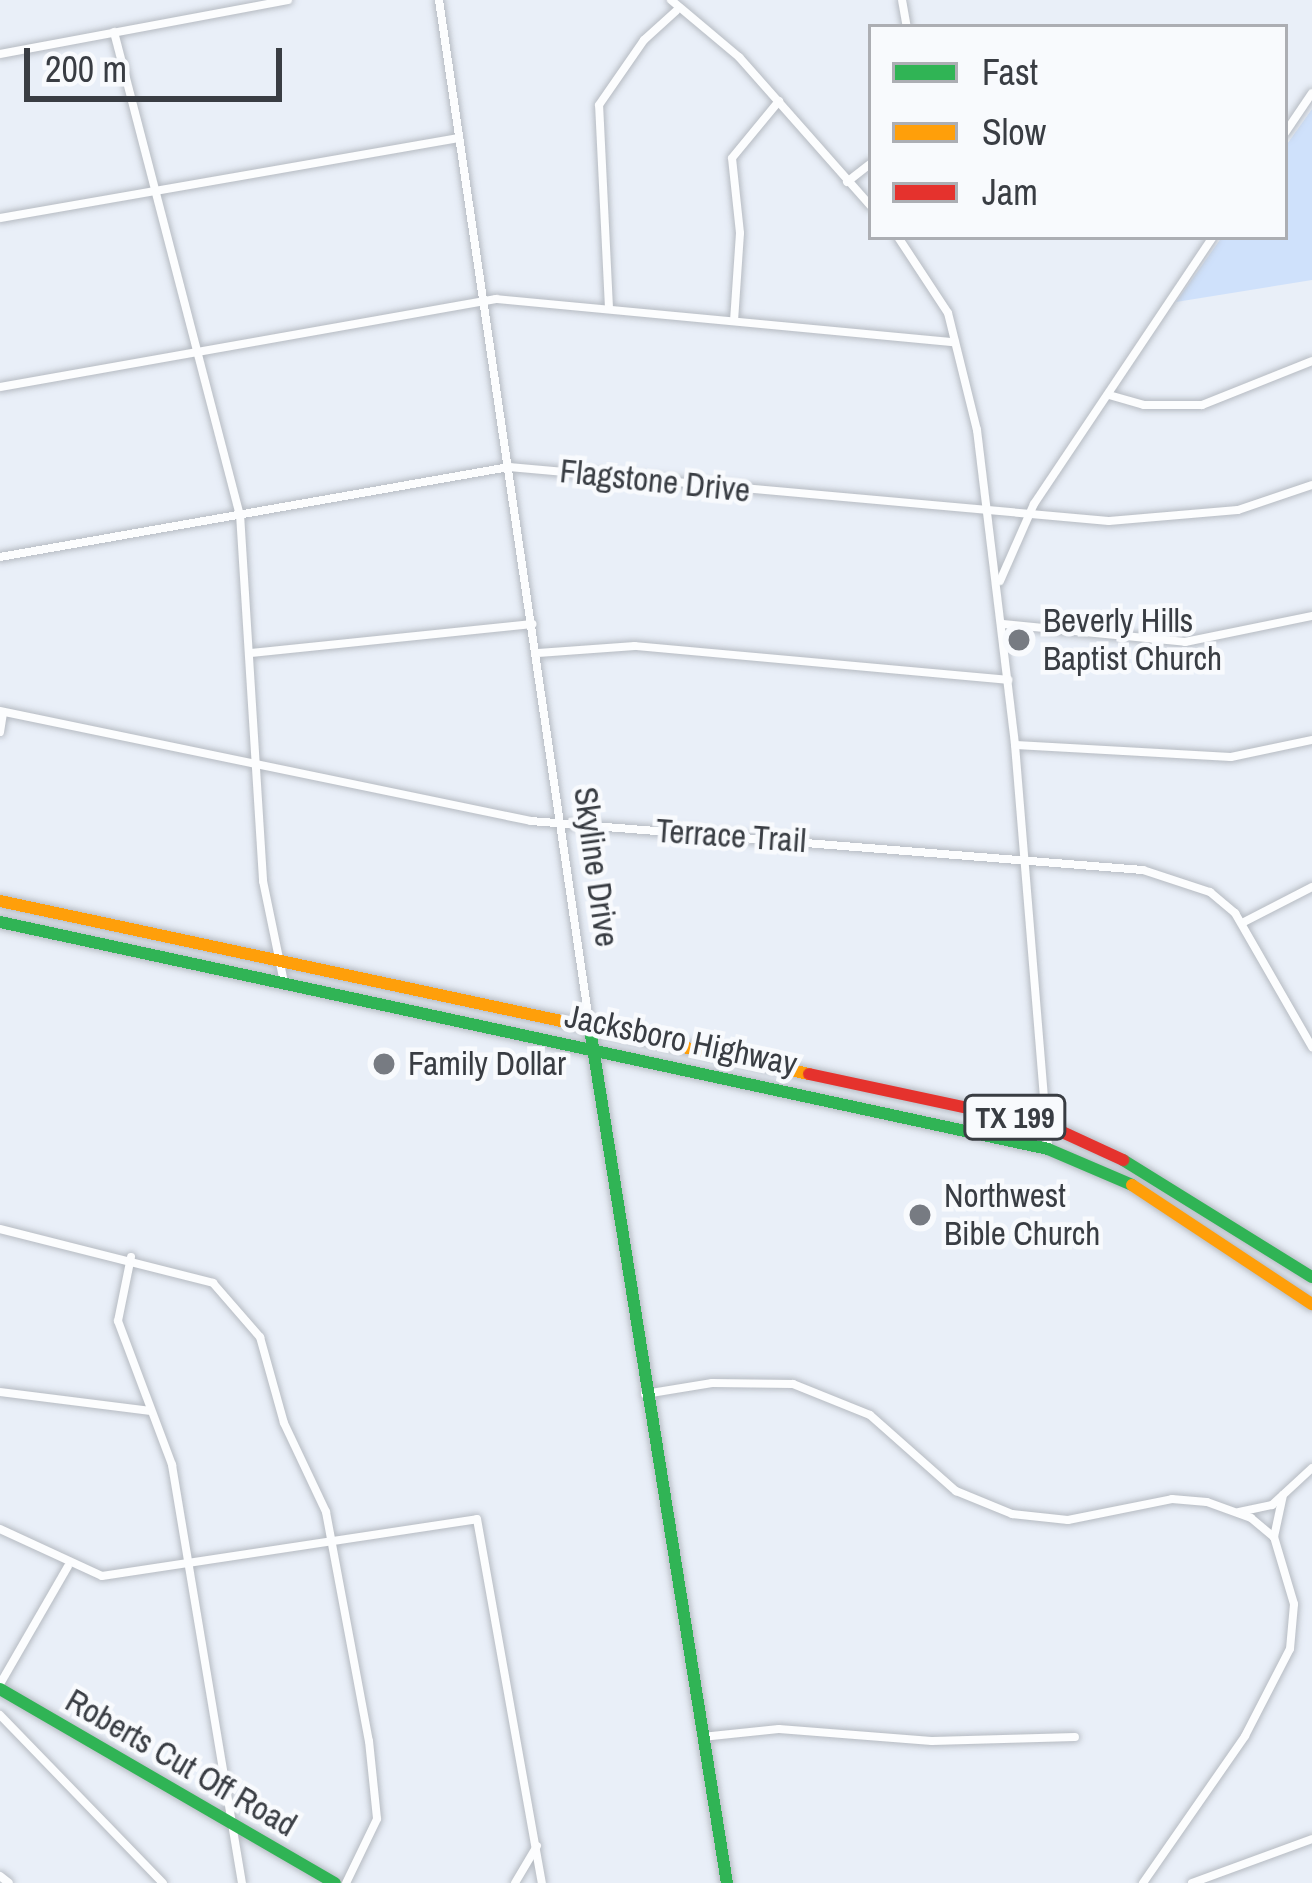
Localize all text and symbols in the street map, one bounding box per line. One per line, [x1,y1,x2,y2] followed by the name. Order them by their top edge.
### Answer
[30,24,288,98] scale bar
[868,24,1288,240] legend
[45,45,127,93] text: 200 m
[982,48,1038,96] text: Fast
[982,108,1046,156] text: Slow
[982,168,1038,216] text: Jam
[558,451,752,511] street label: Flagstone Drive
[1043,601,1222,679] place label: Beverly Hills Baptist Church
[1006,627,1032,653] marker: Beverly Hills Baptist Church
[565,785,627,949] street label: Skyline Drive
[654,811,808,861] street label: Terrace Trail
[561,996,801,1084] street label: Jacksboro Highway
[408,1044,566,1084] place label: Family Dollar
[371,1051,397,1077] marker: Family Dollar
[961,1093,1069,1141] road number: TX 199
[944,1176,1100,1254] place label: Northwest Bible Church
[907,1202,933,1228] marker: Northwest Bible Church
[59,1681,303,1845] street label: Roberts Cut Off Road

